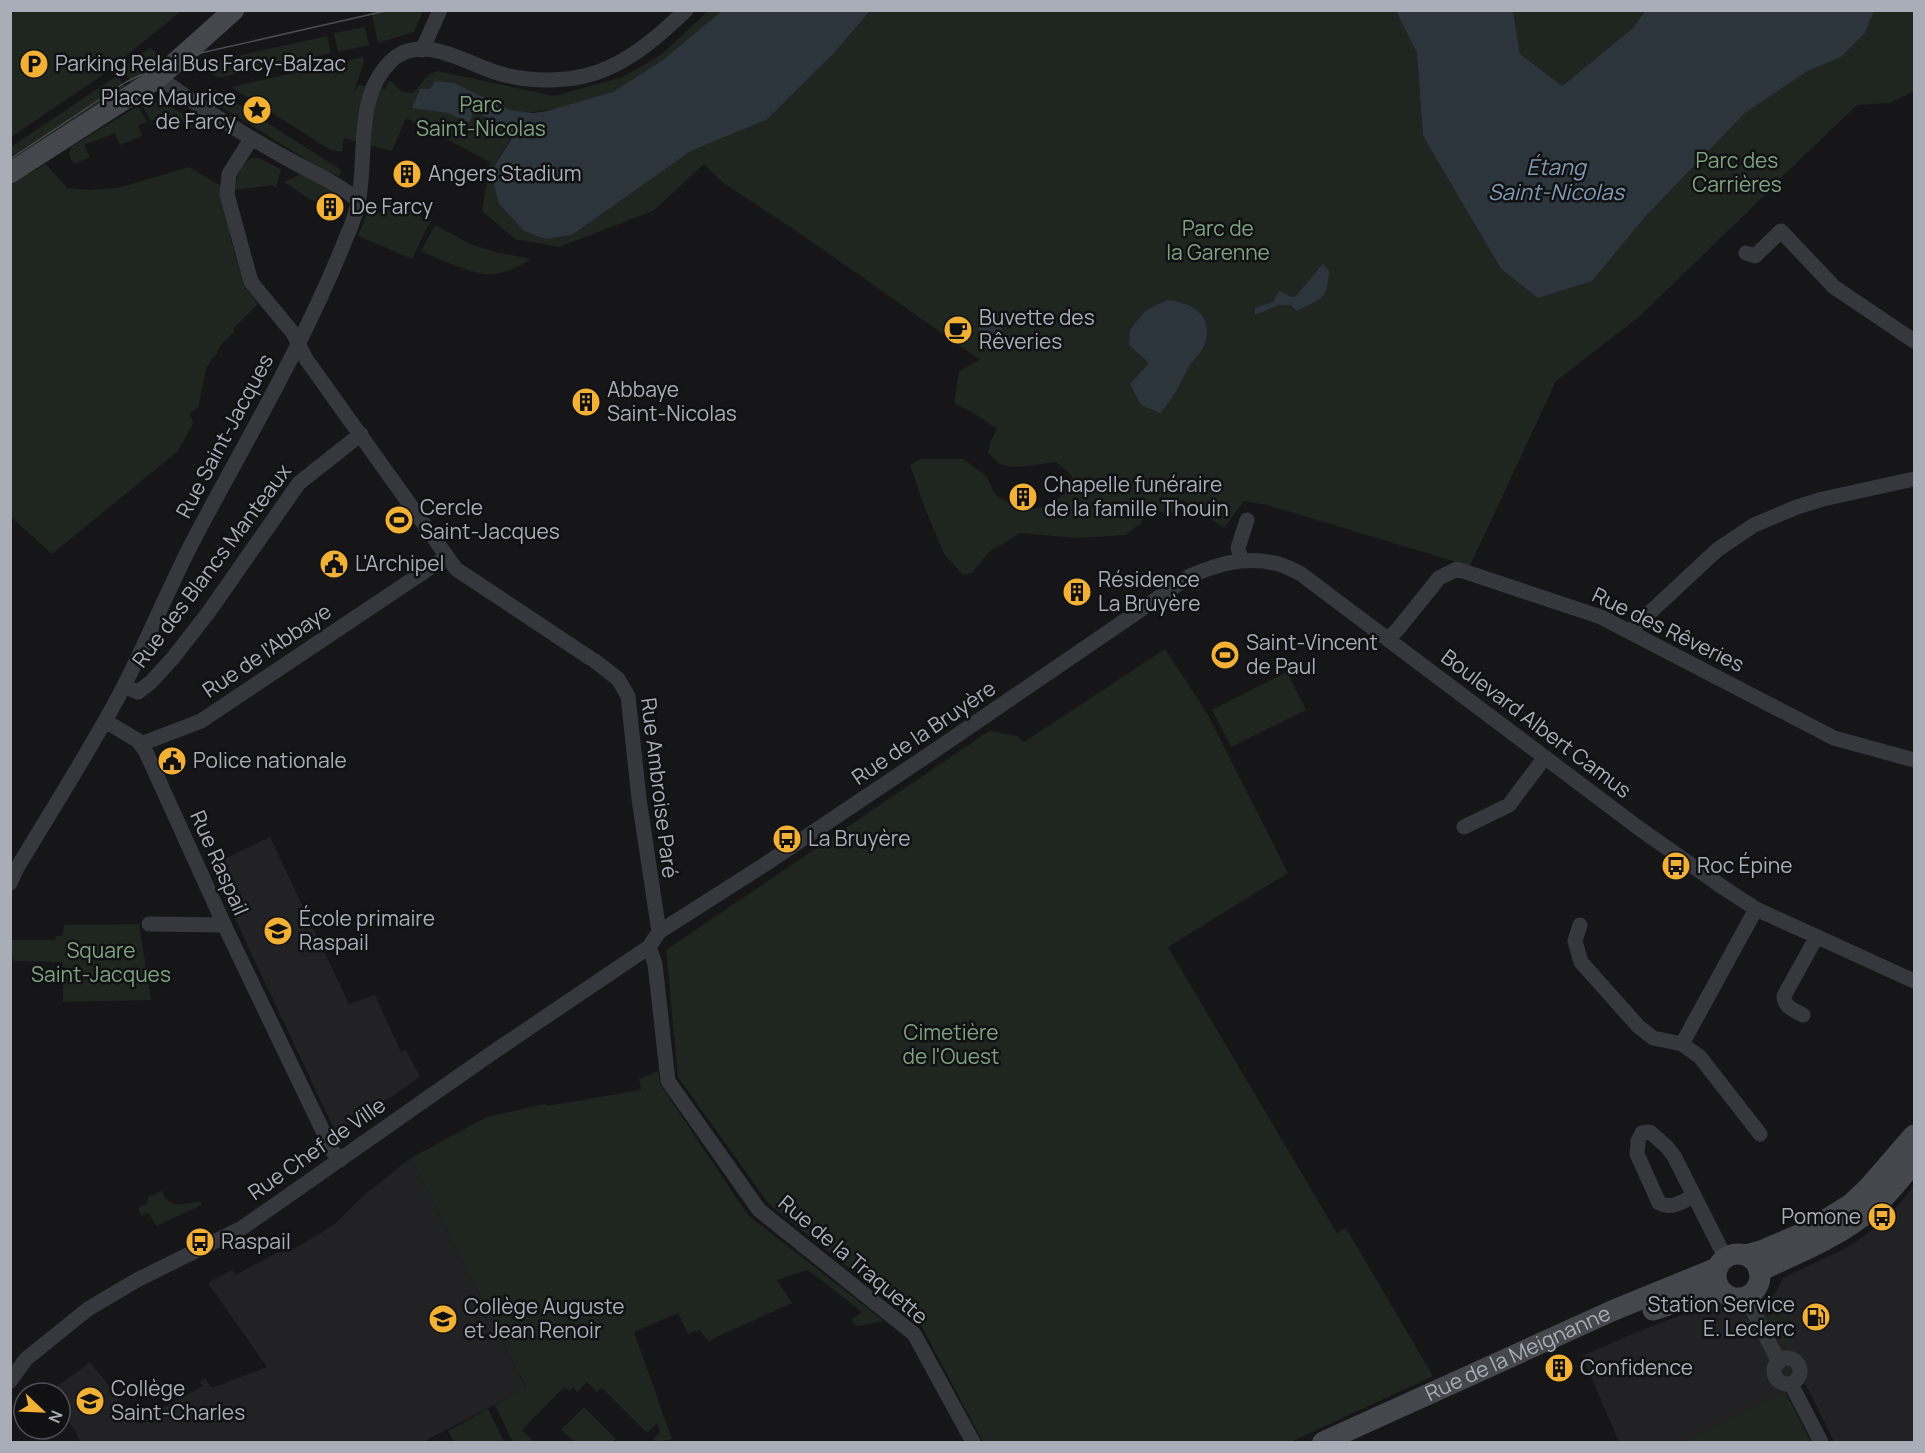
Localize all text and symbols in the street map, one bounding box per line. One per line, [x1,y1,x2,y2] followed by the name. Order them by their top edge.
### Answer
[18,48,50,80] parking icon: Parking Relai Bus Farcy-Balzac
[55,49,346,77] place label: Parking Relai Bus Farcy-Balzac
[101,83,236,135] place label: Place Maurice de Farcy
[416,90,546,142] park label: Parc Saint-Nicolas
[241,94,273,126] place icon: Place Maurice de Farcy
[1692,146,1782,198] park label: Parc des Carrières
[1488,152,1625,207] water label: Étang Saint-Nicolas
[391,158,423,190] building icon: Angers Stadium
[428,159,582,187] place label: Angers Stadium
[314,191,346,223] building icon: De Farcy
[351,192,433,220] place label: De Farcy
[1166,214,1270,266] park label: Parc de la Garenne
[979,303,1095,355] place label: Buvette des Rêveries
[942,314,974,346] cafe icon: Buvette des Rêveries
[169,349,279,522] street label: Rue Saint-Jacques
[607,375,737,427] place label: Abbaye Saint-Nicolas
[570,386,602,418] building icon: Abbaye Saint-Nicolas
[125,458,297,673] street label: Rue des Blancs Manteaux
[1044,470,1229,522] place label: Chapelle funéraire de la famille Thouin
[1007,481,1039,513] building icon: Chapelle funéraire de la famille Thouin
[420,493,560,545] place label: Cercle Saint-Jacques
[383,504,415,536] sports icon: Cercle Saint-Jacques
[318,548,350,580] public building icon: L'Archipel
[355,549,444,577] place label: L'Archipel
[1098,565,1201,617] place label: Résidence La Bruyère
[1061,576,1093,608] building icon: Résidence La Bruyère
[1588,580,1749,678] street label: Rue des Rêveries
[197,597,336,704] street label: Rue de l'Abbaye
[1246,628,1378,680] place label: Saint-Vincent de Paul
[1209,639,1241,671] sports icon: Saint-Vincent de Paul
[1436,642,1637,804] street label: Boulevard Albert Camus
[846,674,1001,791] street label: Rue de la Bruyère
[635,696,685,880] street label: Rue Ambroise Paré
[156,745,188,777] public building icon: Police nationale
[193,746,347,774] place label: Police nationale
[184,806,255,919] street label: Rue Raspail
[771,823,803,855] bus stop icon: La Bruyère
[808,824,911,852] place label: La Bruyère
[1660,850,1692,882] bus stop icon: Roc Épine
[1697,851,1792,879] place label: Roc Épine
[299,904,435,956] place label: École primaire Raspail
[262,915,294,947] school or university icon: École primaire Raspail
[31,936,171,988] park label: Square Saint-Jacques
[902,1018,1000,1070] park label: Cimetière de l'Ouest
[242,1090,391,1206] street label: Rue Chef de Ville
[773,1188,934,1330] street label: Rue de la Traquette
[1866,1201,1898,1233] bus stop icon: Pomone
[1781,1202,1861,1230] place label: Pomone
[184,1226,216,1258] bus stop icon: Raspail
[221,1227,291,1255] place label: Raspail
[1648,1290,1795,1342] place label: Station Service E. Leclerc
[464,1292,624,1344] place label: Collège Auguste et Jean Renoir
[1420,1299,1615,1407] street label: Rue de la Meignanne
[1800,1301,1832,1333] fuel station icon: Station Service E. Leclerc
[427,1303,459,1335] school or university icon: Collège Auguste et Jean Renoir
[1543,1352,1575,1384] building icon: Confidence
[1580,1353,1693,1381] place label: Confidence
[111,1374,245,1426] place label: Collège Saint-Charles
[12,1381,72,1441] north arrow
[74,1385,106,1417] school or university icon: Collège Saint-Charles
[43,1407,68,1426] text: N

